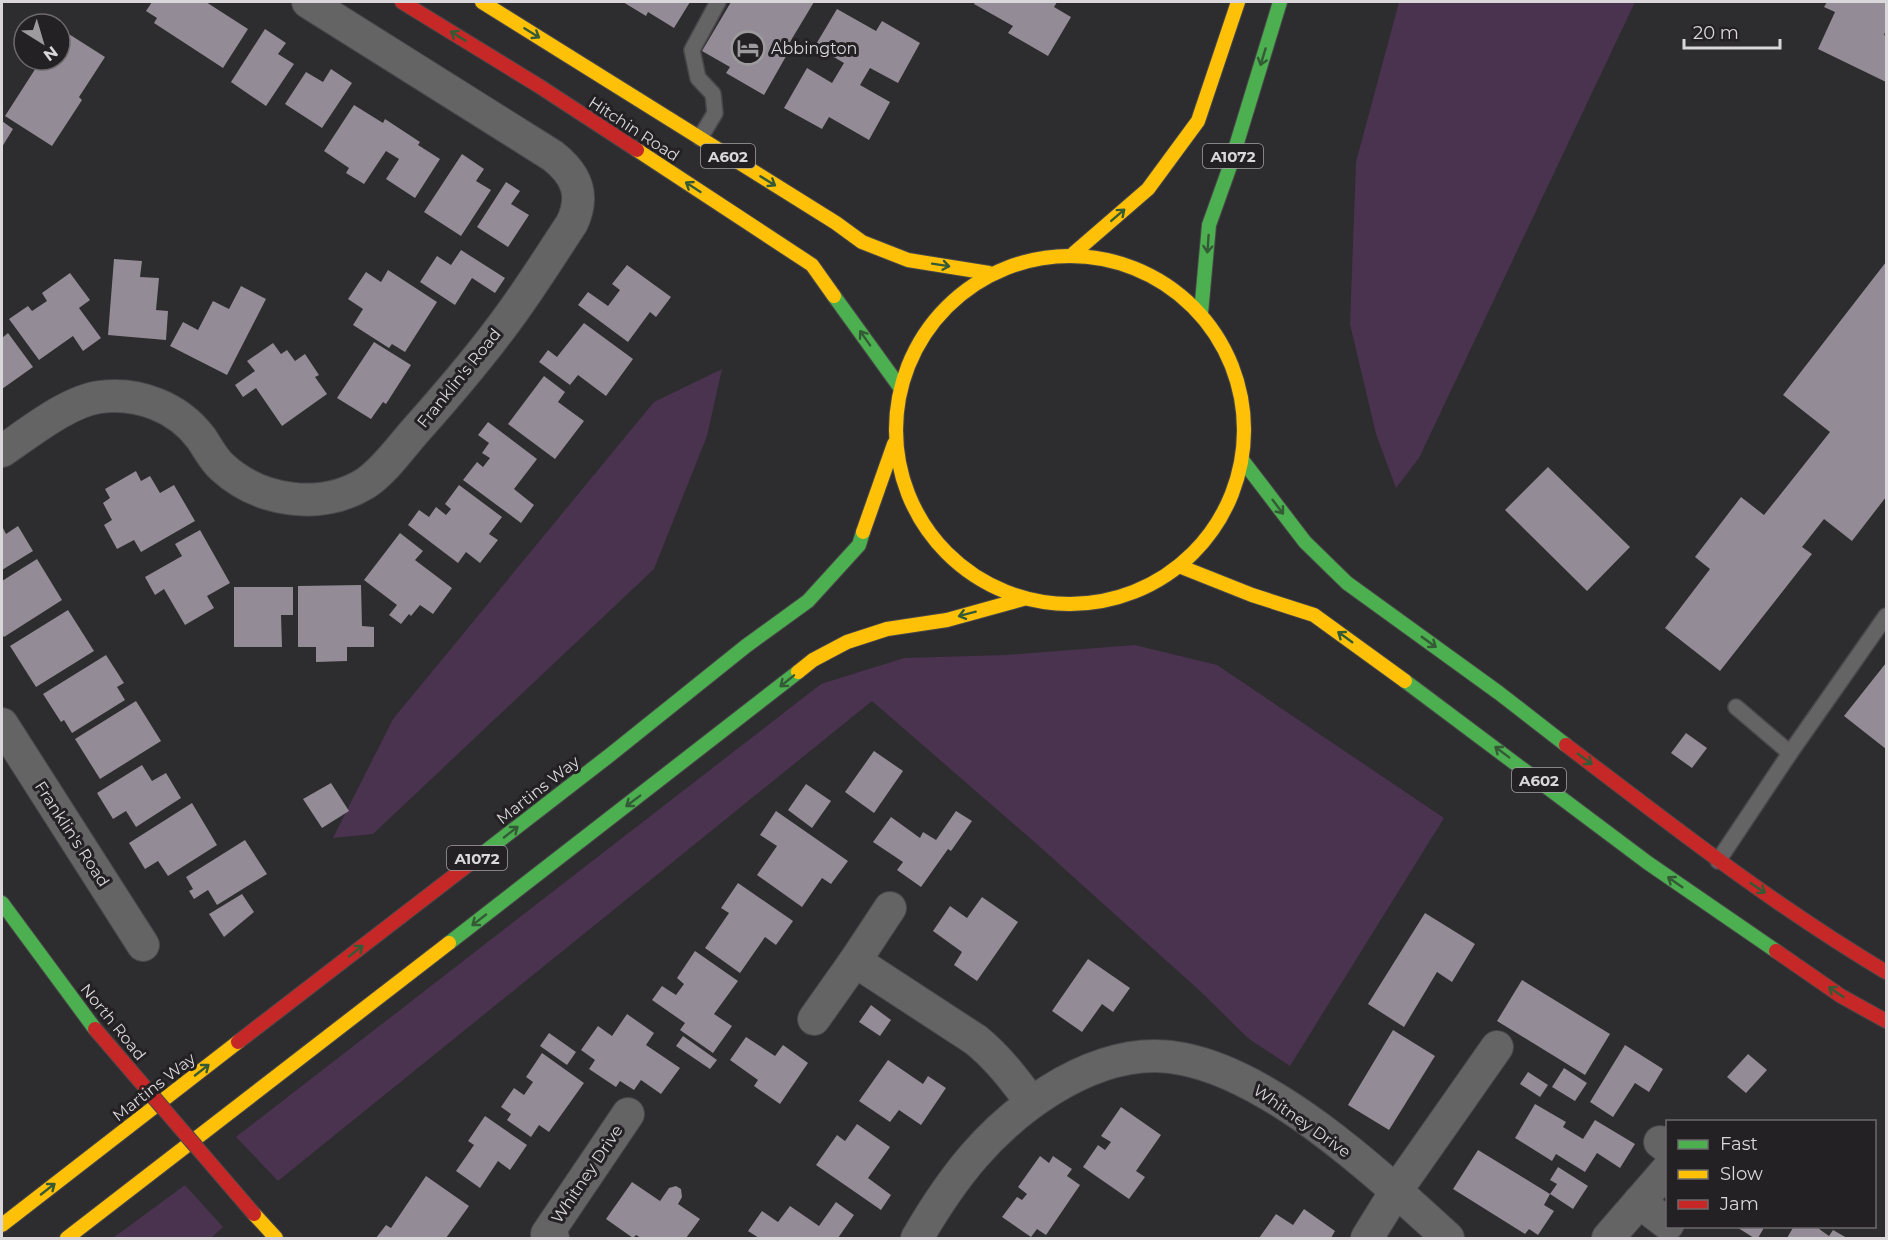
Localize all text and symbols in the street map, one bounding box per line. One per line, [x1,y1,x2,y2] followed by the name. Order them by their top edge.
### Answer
[12,12,72,72] north arrow
[1684,12,1780,50] scale bar
[1693,22,1739,44] text: 20 m
[523,27,540,39] one-way arrow
[450,29,467,41] one-way arrow
[730,30,766,66] hotel icon: Abbington
[771,39,857,58] place label: Abbington
[40,42,62,65] text: N
[1257,48,1268,67] one-way arrow
[585,93,683,165] street label: Hitchin Road
[701,144,755,168] road number: A602
[1203,144,1263,168] road number: A1072
[759,175,776,187] one-way arrow
[684,180,701,193] one-way arrow
[1110,208,1125,222] one-way arrow
[1202,234,1213,254] one-way arrow
[931,260,950,271] one-way arrow
[413,325,505,431] street label: Franklin's Road
[859,330,871,346] one-way arrow
[1271,499,1284,515] one-way arrow
[957,609,976,621] one-way arrow
[1337,631,1353,644] one-way arrow
[1420,636,1436,648] one-way arrow
[779,674,795,687] one-way arrow
[1495,746,1511,758] one-way arrow
[493,752,583,828] street label: Martins Way
[1577,752,1593,765] one-way arrow
[1512,768,1566,792] road number: A602
[31,778,113,890] street label: Franklin's Road
[625,794,641,807] one-way arrow
[503,825,519,838] one-way arrow
[447,846,507,870] road number: A1072
[1668,876,1684,888] one-way arrow
[1749,882,1765,894] one-way arrow
[471,913,487,926] one-way arrow
[348,944,364,957] one-way arrow
[76,980,150,1064] street label: North Road
[1828,986,1845,998] one-way arrow
[109,1049,199,1125] street label: Martins Way
[194,1064,210,1077] one-way arrow
[1250,1080,1354,1162] street label: Whitney Drive
[1666,1120,1876,1228] legend
[547,1121,627,1227] street label: Whitney Drive
[1720,1133,1758,1155] text: Fast
[1720,1163,1763,1185] text: Slow
[39,1183,55,1196] one-way arrow
[1719,1193,1759,1215] text: Jam

